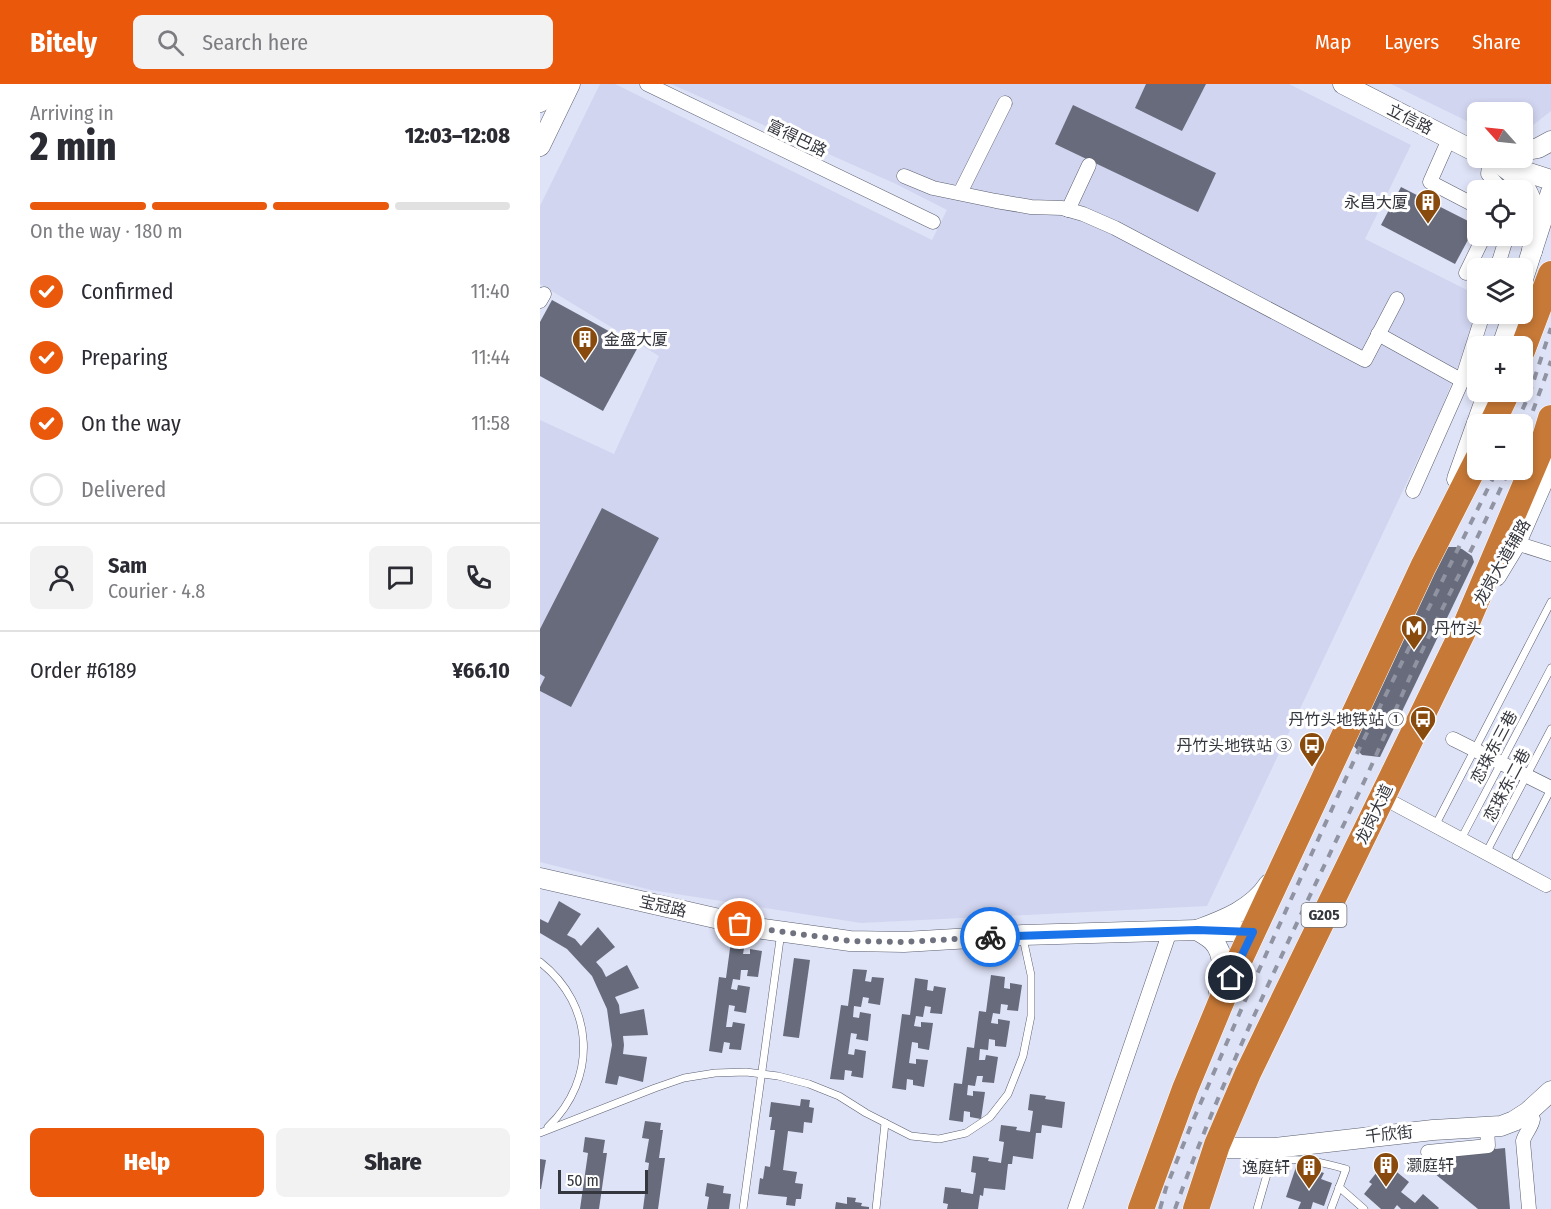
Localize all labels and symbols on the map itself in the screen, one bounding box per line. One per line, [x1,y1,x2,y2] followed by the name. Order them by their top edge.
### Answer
[1384,100,1436,138] street label: 立信路
[1467,102,1533,168] north arrow
[764,115,830,161] street label: 富得巴路
[1413,187,1443,225] building icon: 永昌大厦
[1344,193,1408,212] place label: 永昌大厦
[570,324,600,362] building icon: 金盛大厦
[604,330,668,349] place label: 金盛大厦
[1470,516,1534,608] street label: 龙岗大道辅路
[1399,613,1429,651] metro station icon: 丹竹头
[1434,619,1482,638] place label: 丹竹头
[1408,704,1438,742] bus stop icon: 丹竹头地铁站 ①
[1467,707,1521,787] street label: 恋珠东三巷
[1288,710,1404,729] place label: 丹竹头地铁站 ①
[1297,730,1327,768] bus stop icon: 丹竹头地铁站 ③
[1176,736,1292,755] place label: 丹竹头地铁站 ③
[1480,745,1534,825] street label: 恋珠东二巷
[1351,781,1397,847] street label: 龙岗大道
[637,891,689,921] street label: 宝冠路
[714,898,765,949] pin
[1302,903,1346,927] road number: G205
[960,907,1020,967] courier
[1205,952,1256,1003] pin
[1364,1122,1414,1146] street label: 千欣街
[1371,1150,1401,1188] building icon: 灏庭轩
[1294,1152,1324,1190] building icon: 逸庭轩
[1406,1156,1454,1175] place label: 灏庭轩
[1242,1158,1290,1177] place label: 逸庭轩
[558,1167,648,1194] scale bar

